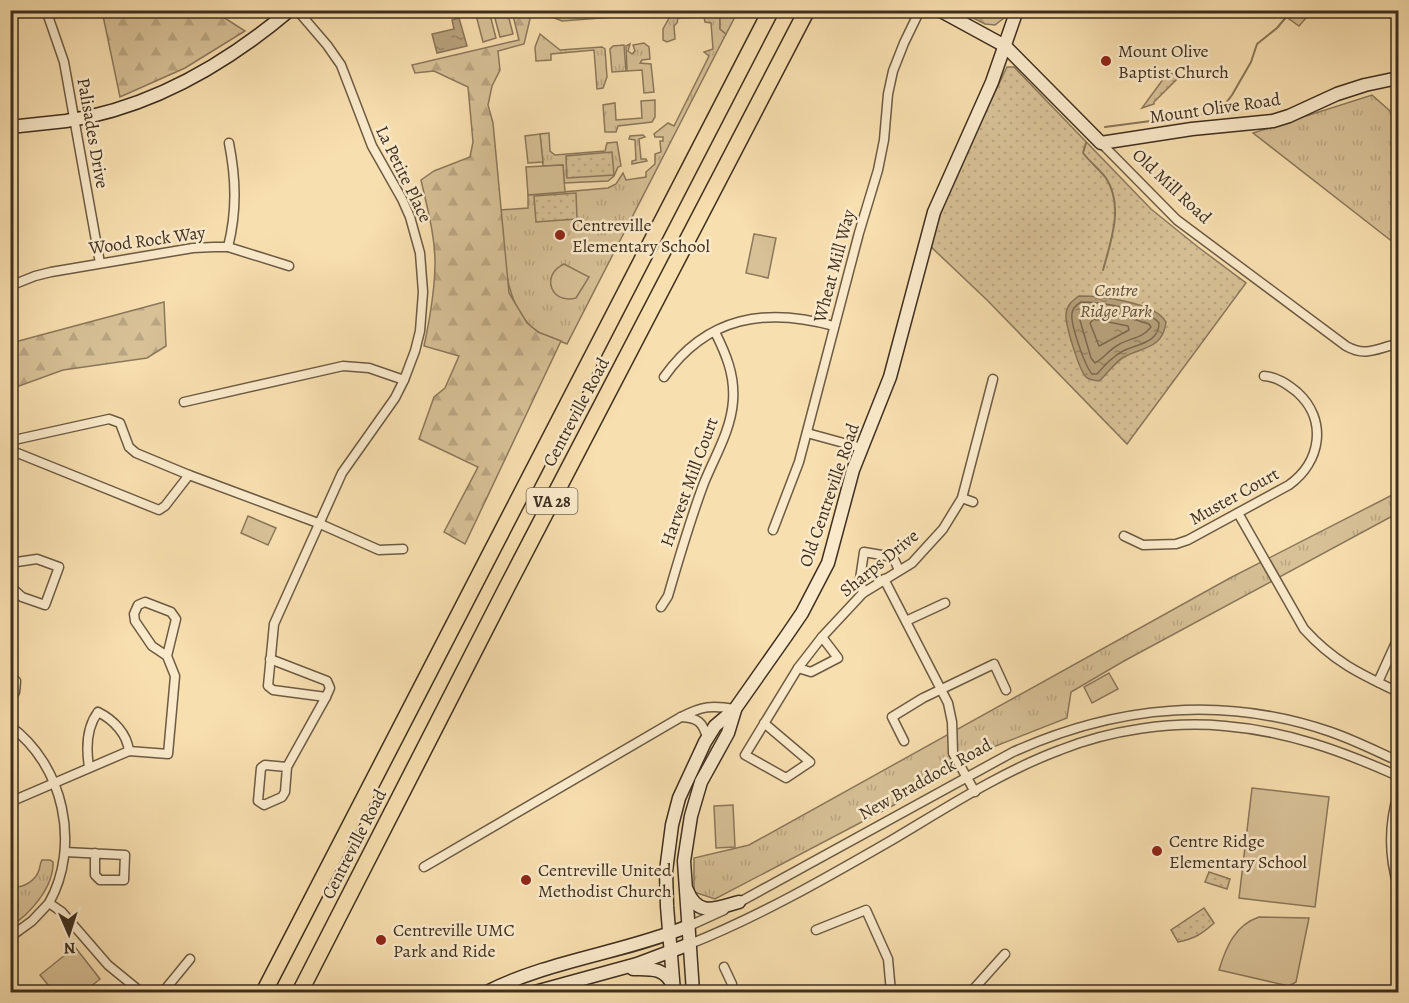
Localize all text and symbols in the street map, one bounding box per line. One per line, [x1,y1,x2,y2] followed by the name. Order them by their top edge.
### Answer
[1118,39,1229,84] place label: Mount Olive Baptist Church
[1099,54,1113,68] marker: Mount Olive Baptist Church
[71,76,115,190] street label: Palisades Drive
[1148,87,1282,129] street label: Mount Olive Road
[370,122,438,226] street label: La Petite Place
[1127,143,1217,229] street label: Old Mill Road
[807,206,861,326] street label: Wheat Mill Way
[572,213,710,258] place label: Centreville Elementary School
[86,220,208,260] street label: Wood Rock Way
[553,228,567,242] marker: Centreville Elementary School
[1080,278,1152,323] park label: Centre Ridge Park
[537,353,615,471] street label: Centreville Road
[654,414,724,550] street label: Harvest Mill Court
[793,420,865,570] street label: Old Centreville Road
[1185,462,1283,530] street label: Muster Court
[526,488,578,514] road number: VA 28
[835,524,923,602] street label: Sharps Drive
[854,732,996,825] street label: New Braddock Road
[316,785,392,903] street label: Centreville Road
[1169,829,1307,874] place label: Centre Ridge Elementary School
[1150,844,1164,858] marker: Centre Ridge Elementary School
[538,858,672,903] place label: Centreville United Methodist Church
[519,873,533,887] marker: Centreville United Methodist Church
[39,904,99,964] north arrow
[393,918,515,963] place label: Centreville UMC Park and Ride
[374,933,388,947] marker: Centreville UMC Park and Ride
[63,937,76,959] text: N

